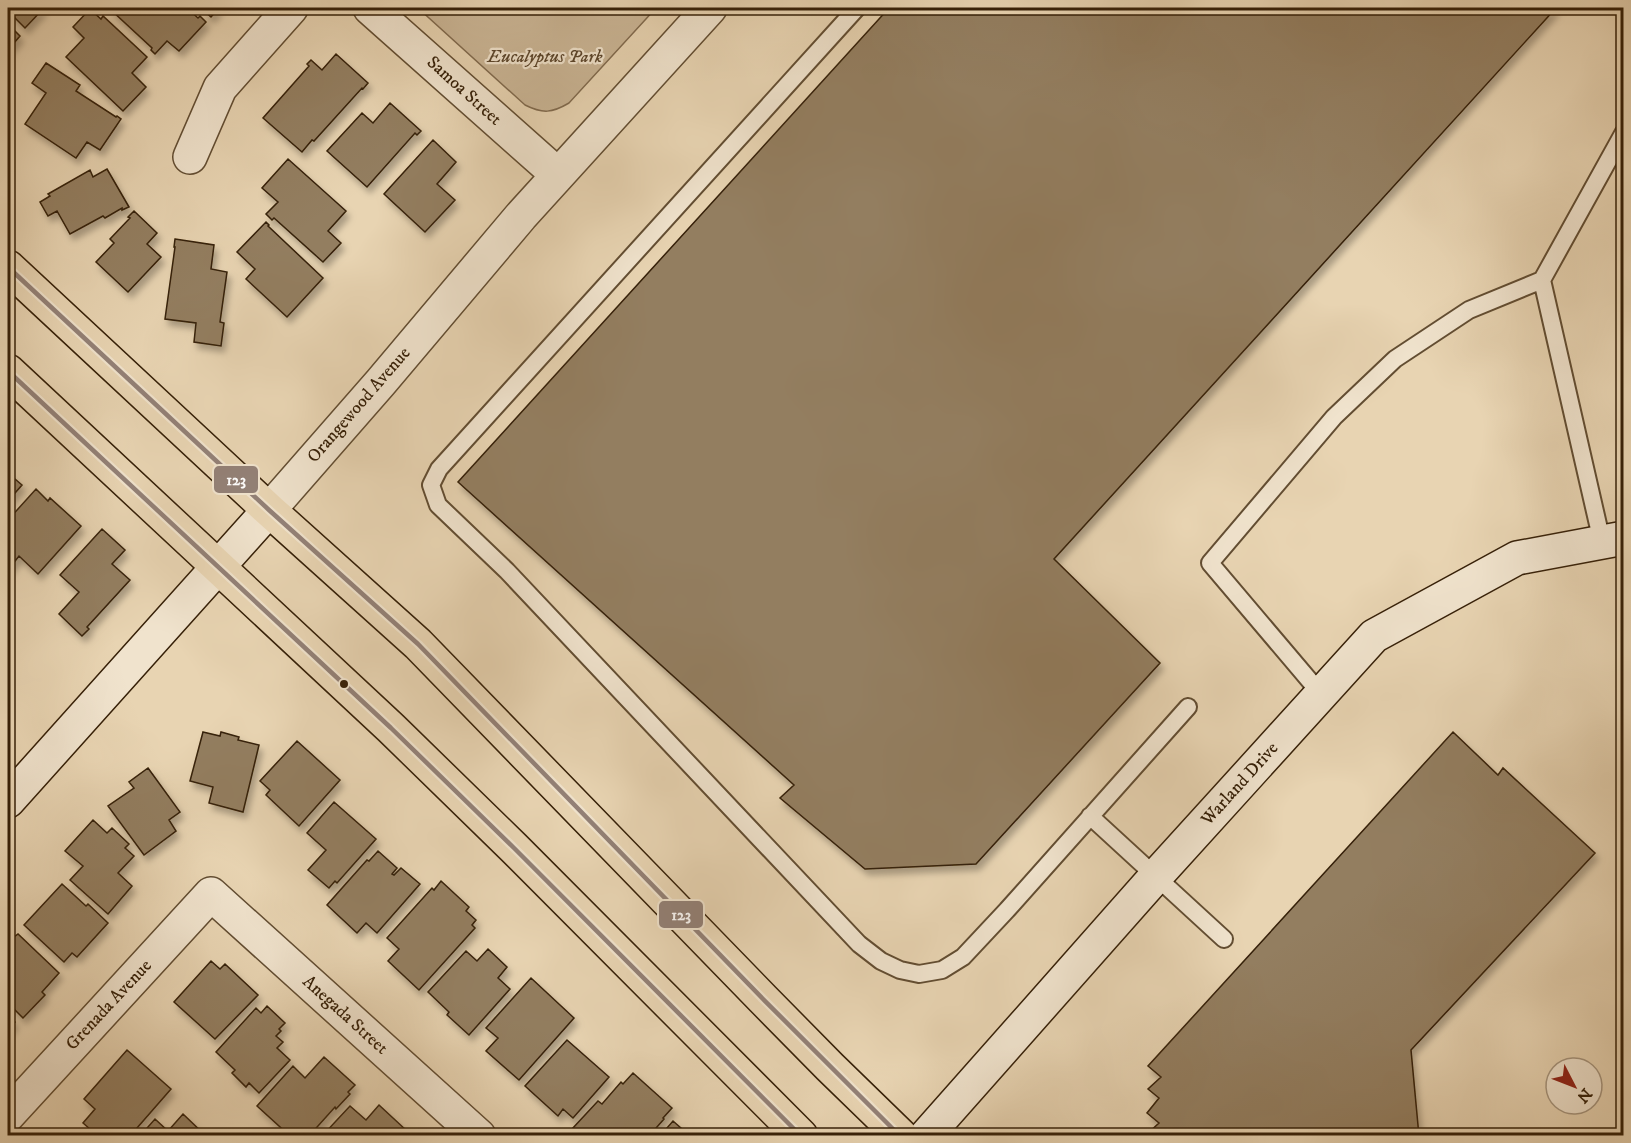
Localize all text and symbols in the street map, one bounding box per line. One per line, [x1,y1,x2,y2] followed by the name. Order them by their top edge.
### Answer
[486,46,603,68] park label: Eucalyptus Park
[422,52,506,131] street label: Samoa Street
[303,343,415,467] street label: Orangewood Avenue
[213,465,259,494] line badge: 123
[226,470,246,490] text: 123
[338,678,350,690] unlabelled marker
[1196,738,1283,831] street label: Warland Drive
[658,900,704,929] line badge: 123
[671,905,691,925] text: 123
[61,955,157,1055] street label: Grenada Avenue
[298,971,393,1059] street label: Anegada Street
[1544,1056,1604,1116] north arrow
[1573,1084,1596,1107] text: N

